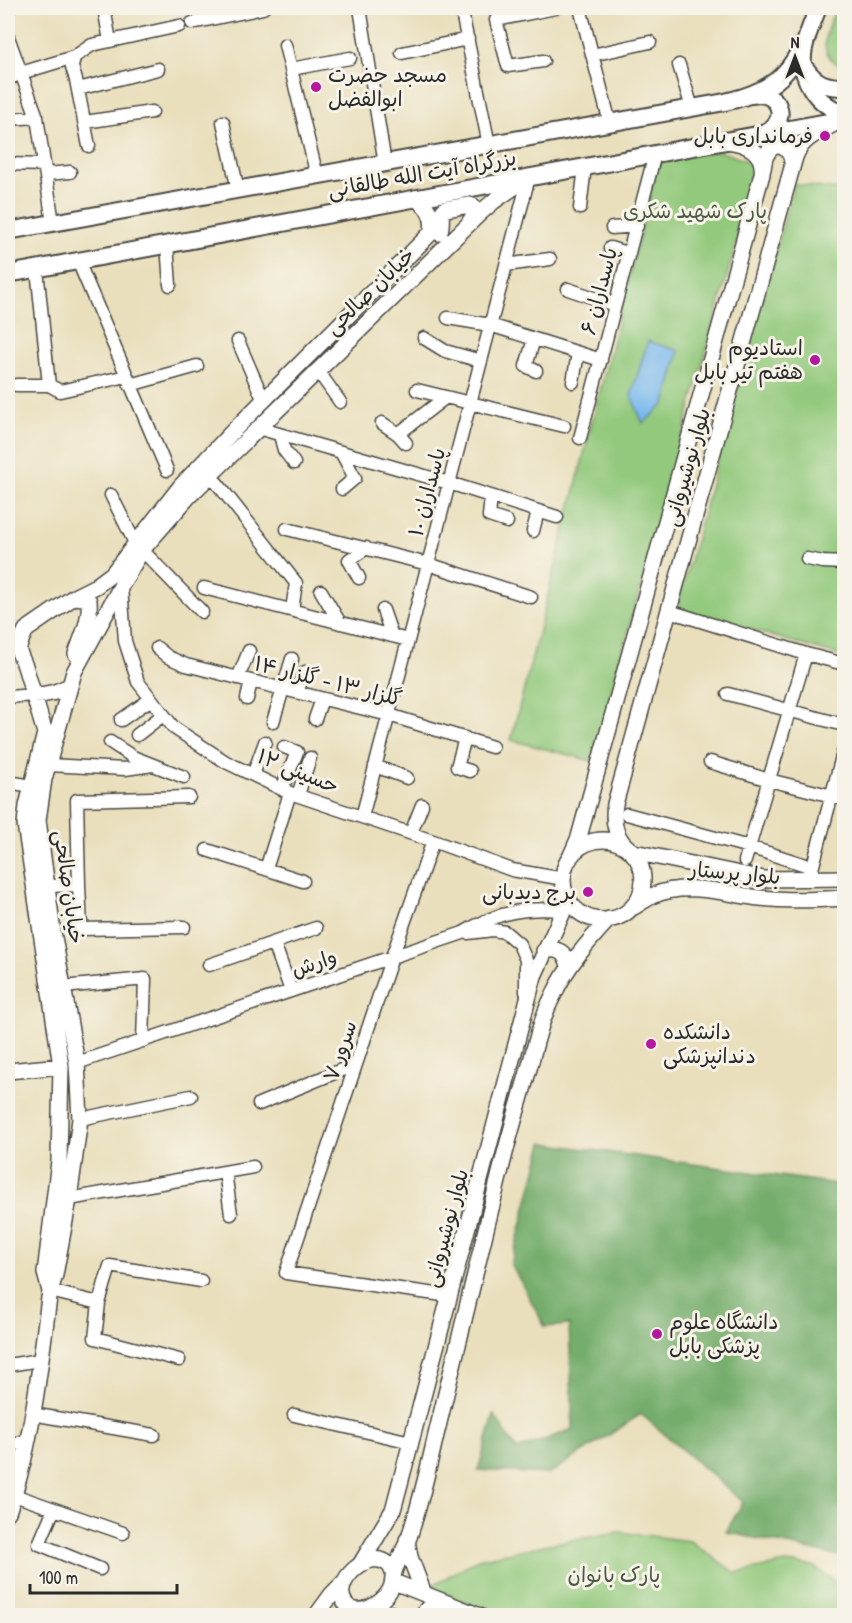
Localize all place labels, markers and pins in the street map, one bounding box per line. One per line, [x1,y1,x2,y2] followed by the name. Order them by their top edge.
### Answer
[328,60,447,113] place label: مسجد حضرت ابوالفضل
[309,80,323,94] marker: مسجد حضرت ابوالفضل
[694,121,813,150] place label: فرمانداری بابل
[818,129,832,143] marker: فرمانداری بابل
[694,333,803,388] place label: استادیوم هفتم تیر بابل
[808,353,822,367] marker: استادیوم هفتم تیر بابل
[482,877,576,906] place label: برج دیدبانی
[581,885,595,899] marker: برج دیدبانی
[663,1017,756,1070] place label: دانشکده دندانپزشکی
[644,1037,658,1051] marker: دانشکده دندانپزشکی
[669,1307,778,1360] place label: دانشگاه علوم پزشکی بابل
[650,1327,664,1341] marker: دانشگاه علوم پزشکی بابل

